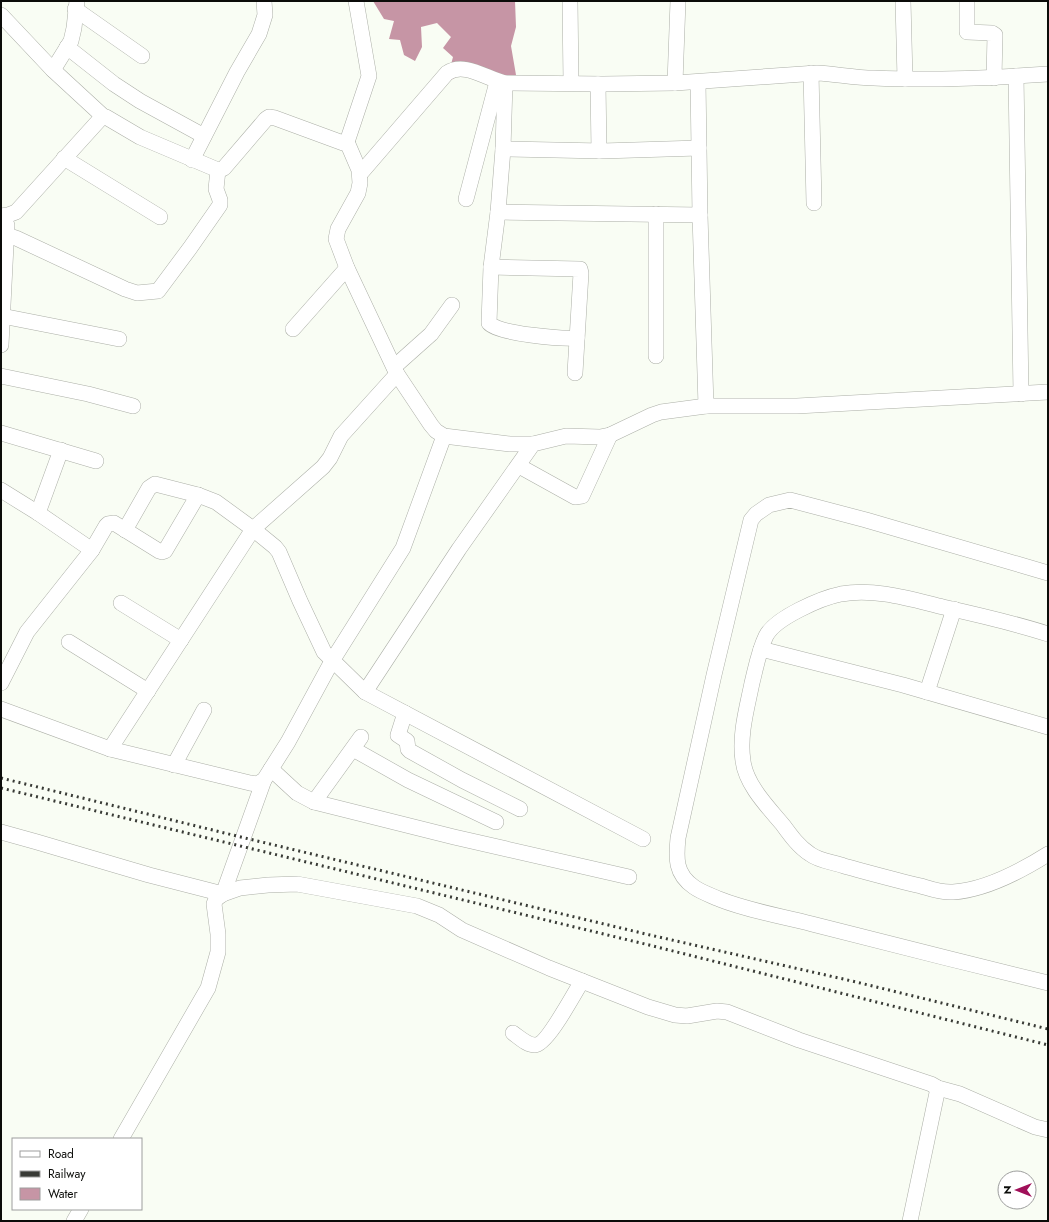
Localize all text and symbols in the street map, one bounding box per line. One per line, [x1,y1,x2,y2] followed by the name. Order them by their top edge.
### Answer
[12,1138,142,1210] legend
[48,1145,74,1163] text: Road
[48,1165,86,1183] text: Railway
[997,1170,1037,1210] north arrow
[48,1185,79,1203] text: Water
[999,1186,1015,1194] text: N

